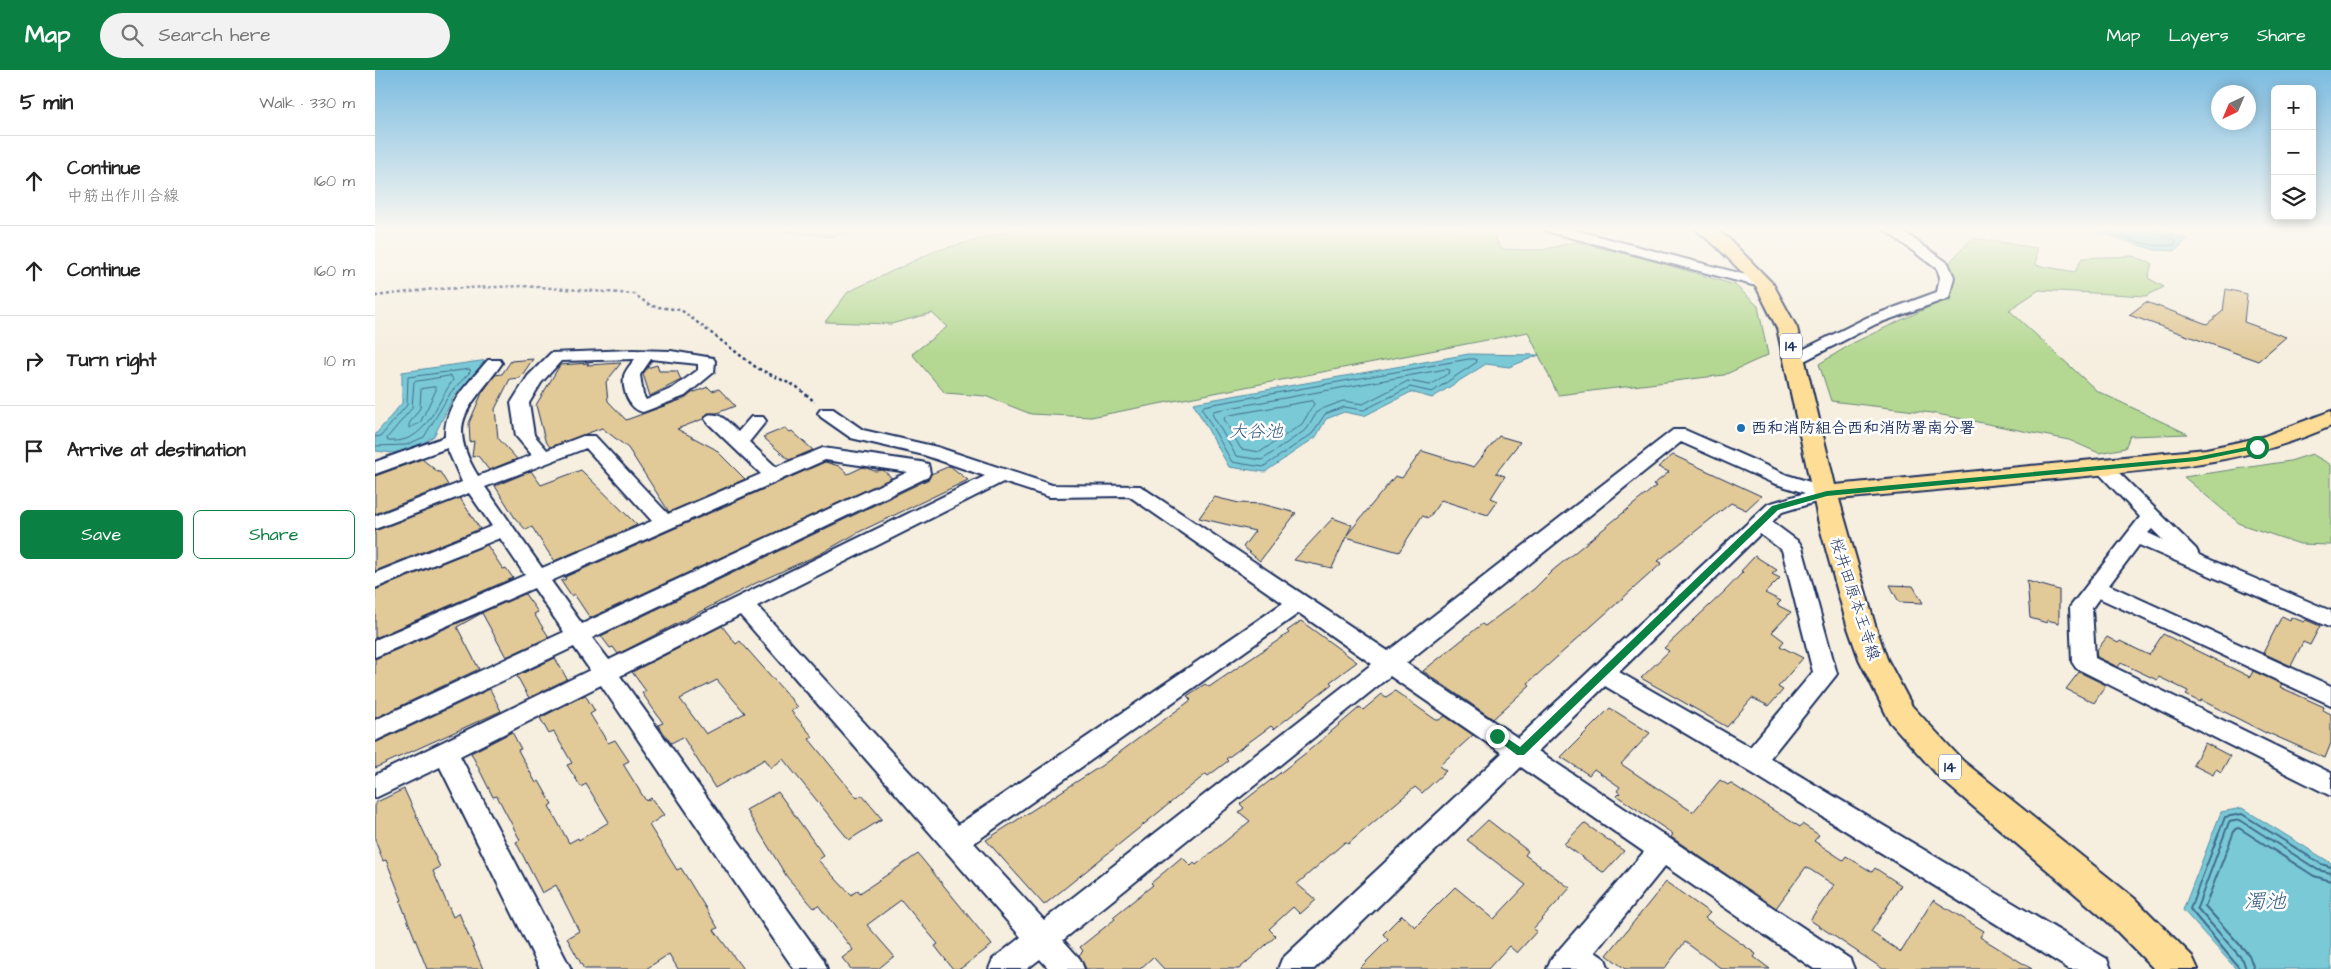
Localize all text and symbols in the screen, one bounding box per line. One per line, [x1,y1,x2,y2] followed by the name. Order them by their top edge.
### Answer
[100,13,450,58] search box
[25,18,70,52] text: Map
[118,21,146,49] icon: search
[158,22,271,49] text: Search here
[2106,23,2140,48] text: Map
[2168,23,2229,48] text: Layers
[2257,23,2306,48] text: Share
[2211,85,2256,130] north arrow
[2271,85,2316,220] map controls
[2271,85,2316,130] button: +
[20,88,73,117] text: 5 min
[259,92,355,114] text: Walk · 330 m
[2271,130,2316,175] button: −
[67,155,141,182] text: Continue
[20,167,48,195] icon: ahead
[314,170,355,192] text: 160 m
[2271,175,2316,220] button: layers
[67,185,179,207] text: 中筋出作川合線
[20,257,48,285] icon: ahead
[67,257,141,284] text: Continue
[314,260,355,282] text: 160 m
[1780,334,1802,358] road number: 14
[20,347,48,375] icon: right
[67,347,156,374] text: Turn right
[324,350,355,372] text: 10 m
[1751,417,1975,439] place label: 西和消防組合西和消防署南分署
[1229,419,1284,444] water label: 大谷池
[1735,422,1747,434] marker: 西和消防組合西和消防署南分署
[2246,436,2269,459] route start
[20,437,48,465] icon: arrive
[67,437,246,464] text: Arrive at destination
[20,510,183,559] button: Save
[193,510,355,559] button: Share
[1825,535,1885,663] street label: 桜井田原本王寺線
[1486,725,1509,748] route end
[1939,754,1961,780] road number: 14
[2244,887,2287,916] water label: 濁池

